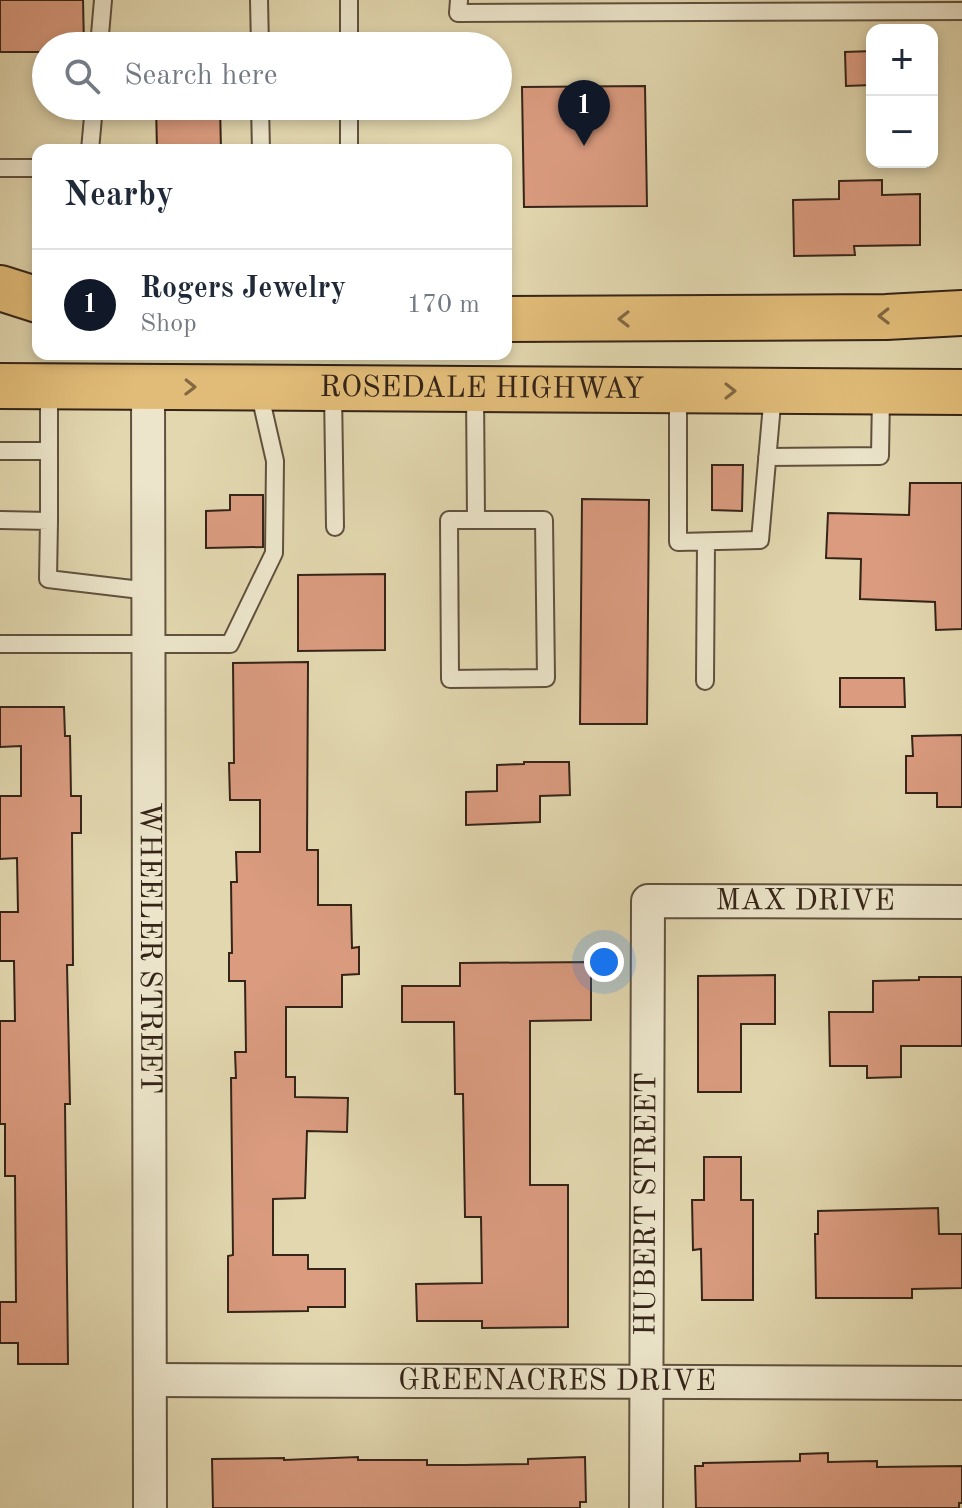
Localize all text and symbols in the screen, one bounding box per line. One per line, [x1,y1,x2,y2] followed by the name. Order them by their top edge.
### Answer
[866,24,938,168] map controls
[866,24,938,96] button: +
[32,32,512,120] search box
[60,54,104,98] icon: search
[124,61,278,91] text: Search here
[558,80,610,146] pin: 1
[866,96,938,168] button: −
[64,179,174,213] text: Nearby
[140,274,346,304] text: Rogers Jewelry
[82,292,98,318] text: 1
[407,292,480,318] text: 170 m
[877,308,890,325] one-way arrow
[617,310,630,327] one-way arrow
[140,311,197,337] text: Shop
[319,373,645,405] street label: ROSEDALE HIGHWAY
[184,379,197,396] one-way arrow
[724,382,737,400] one-way arrow
[134,802,164,1094] street label: WHEELER STREET
[715,886,895,917] street label: MAX DRIVE
[584,942,624,982] your location
[632,1072,662,1336] street label: HUBERT STREET
[398,1366,716,1397] street label: GREENACRES DRIVE

